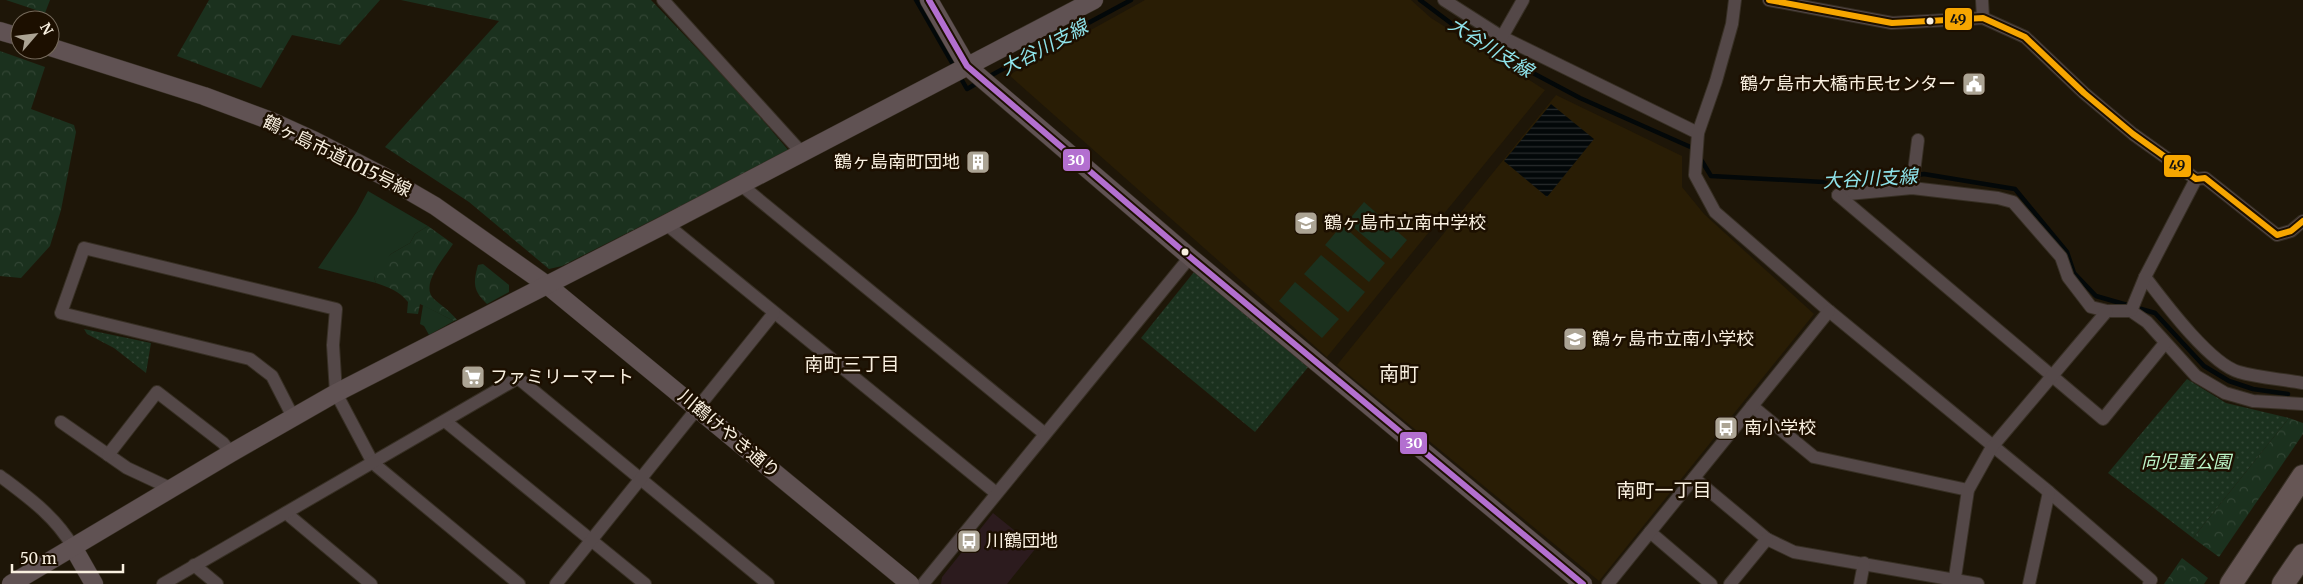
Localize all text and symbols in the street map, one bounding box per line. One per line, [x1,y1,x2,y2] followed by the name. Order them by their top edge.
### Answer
[1944,7,1973,31] line badge: 49
[10,10,60,60] north arrow
[1950,10,1966,28] text: 49
[1444,12,1539,83] water label: 大谷川支線
[996,13,1093,80] water label: 大谷川支線
[1925,16,1935,26] unlabelled marker
[36,20,57,38] text: N
[1961,71,1987,97] public building icon: 鶴ケ島市大橋市民センター
[1740,72,1956,95] place label: 鶴ケ島市大橋市民センター
[259,110,415,201] street label: 鶴ヶ島市道1015号線
[1062,148,1091,172] line badge: 30
[965,149,991,175] building icon: 鶴ヶ島南町団地
[834,150,960,173] place label: 鶴ヶ島南町団地
[1067,151,1085,169] text: 30
[2163,154,2192,178] line badge: 49
[2169,156,2185,174] text: 49
[1822,163,1920,192] water label: 大谷川支線
[1293,210,1319,236] school or university icon: 鶴ヶ島市立南中学校
[1324,211,1486,234] place label: 鶴ヶ島市立南中学校
[1180,247,1190,257] unlabelled marker
[1562,326,1588,352] school or university icon: 鶴ヶ島市立南小学校
[1592,327,1754,350] place label: 鶴ヶ島市立南小学校
[804,352,900,376] district label: 南町三丁目
[1379,361,1419,386] district label: 南町
[460,364,486,390] supermarket icon: ファミリーマート
[490,365,634,388] place label: ファミリーマート
[674,384,785,483] street label: 川鶴けやき通り
[1713,415,1739,441] bus stop icon: 南小学校
[1744,416,1816,439] place label: 南小学校
[1399,431,1428,455] line badge: 30
[1405,434,1423,452] text: 30
[2141,450,2234,473] park label: 向児童公園
[1616,478,1712,502] district label: 南町一丁目
[956,528,982,554] bus stop icon: 川鶴団地
[986,529,1058,552] place label: 川鶴団地
[12,542,124,574] scale bar
[20,549,57,568] text: 50 m

